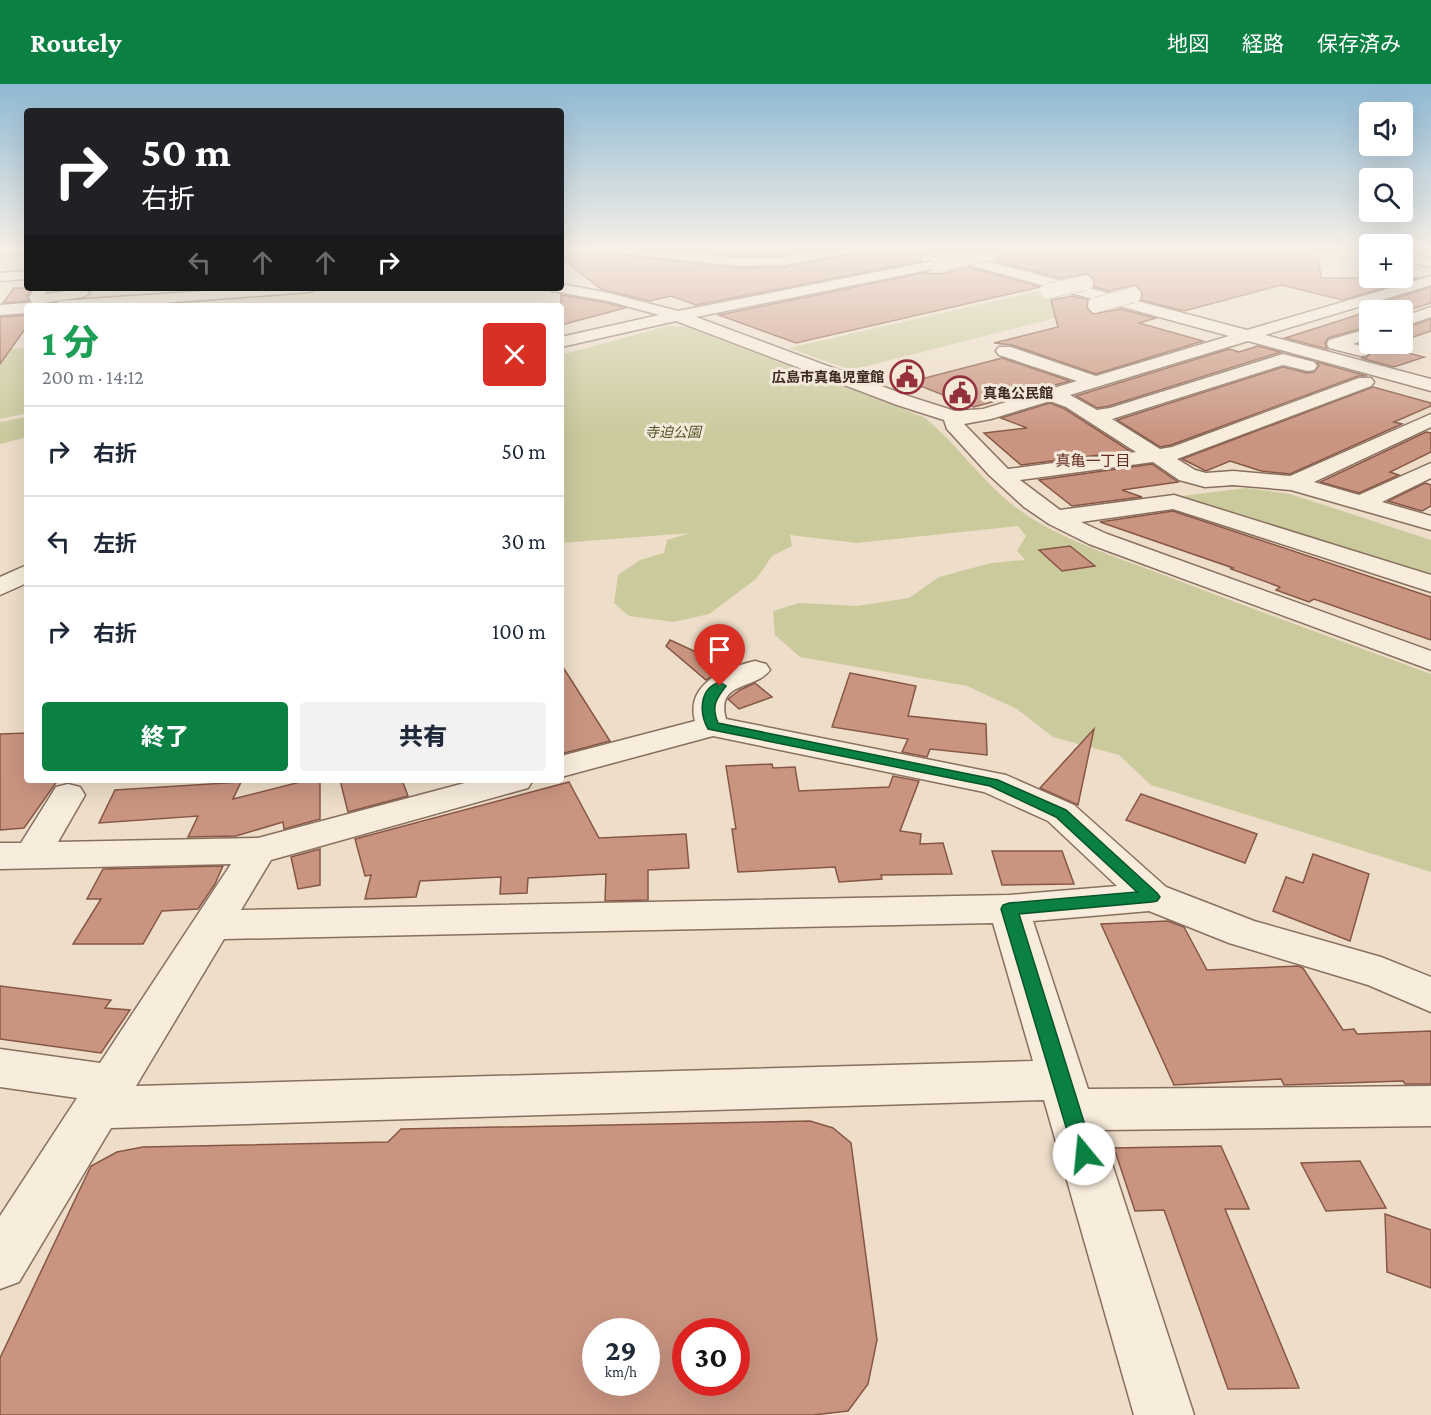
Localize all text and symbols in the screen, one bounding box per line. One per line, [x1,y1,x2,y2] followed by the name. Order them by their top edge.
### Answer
[30,27,122,58] text: Routely
[1167,32,1209,56] text: 地図
[1242,32,1284,56] text: 経路
[1317,32,1401,56] text: 保存済み
[1359,102,1413,354] map controls
[1359,102,1413,156] button: sound
[141,128,231,175] text: 50 m
[42,132,120,210] icon: right
[1359,168,1413,222] button: search
[141,184,195,214] text: 右折
[1359,234,1413,288] button: +
[183,246,216,279] icon: left
[246,246,279,279] icon: ahead
[309,246,342,279] icon: ahead
[372,246,405,279] icon: right
[1359,300,1413,354] button: −
[42,323,99,363] text: 1 分
[483,323,546,386] button: close
[889,359,925,395] public building icon: 広島市真亀児童館
[42,366,144,388] text: 200 m · 14:12
[772,369,884,385] place label: 広島市真亀児童館
[942,375,978,411] public building icon: 真亀公民館
[983,385,1053,401] place label: 真亀公民館
[645,424,703,440] park label: 寺迫公園
[42,435,75,468] icon: right
[501,439,546,464] text: 50 m
[93,441,137,466] text: 右折
[1055,453,1131,469] district label: 真亀一丁目
[42,525,75,558] icon: left
[501,529,546,554] text: 30 m
[93,531,137,556] text: 左折
[42,615,75,648] icon: right
[492,619,546,644] text: 100 m
[93,621,137,646] text: 右折
[694,624,745,686] pin
[703,633,736,666] icon: arrive
[42,702,288,771] button: 終了
[300,702,546,771] button: 共有
[1052,1122,1116,1186] position arrow
[672,1318,750,1396] speed limit sign: 30
[605,1333,637,1366] text: 29
[605,1364,637,1380] text: km/h

